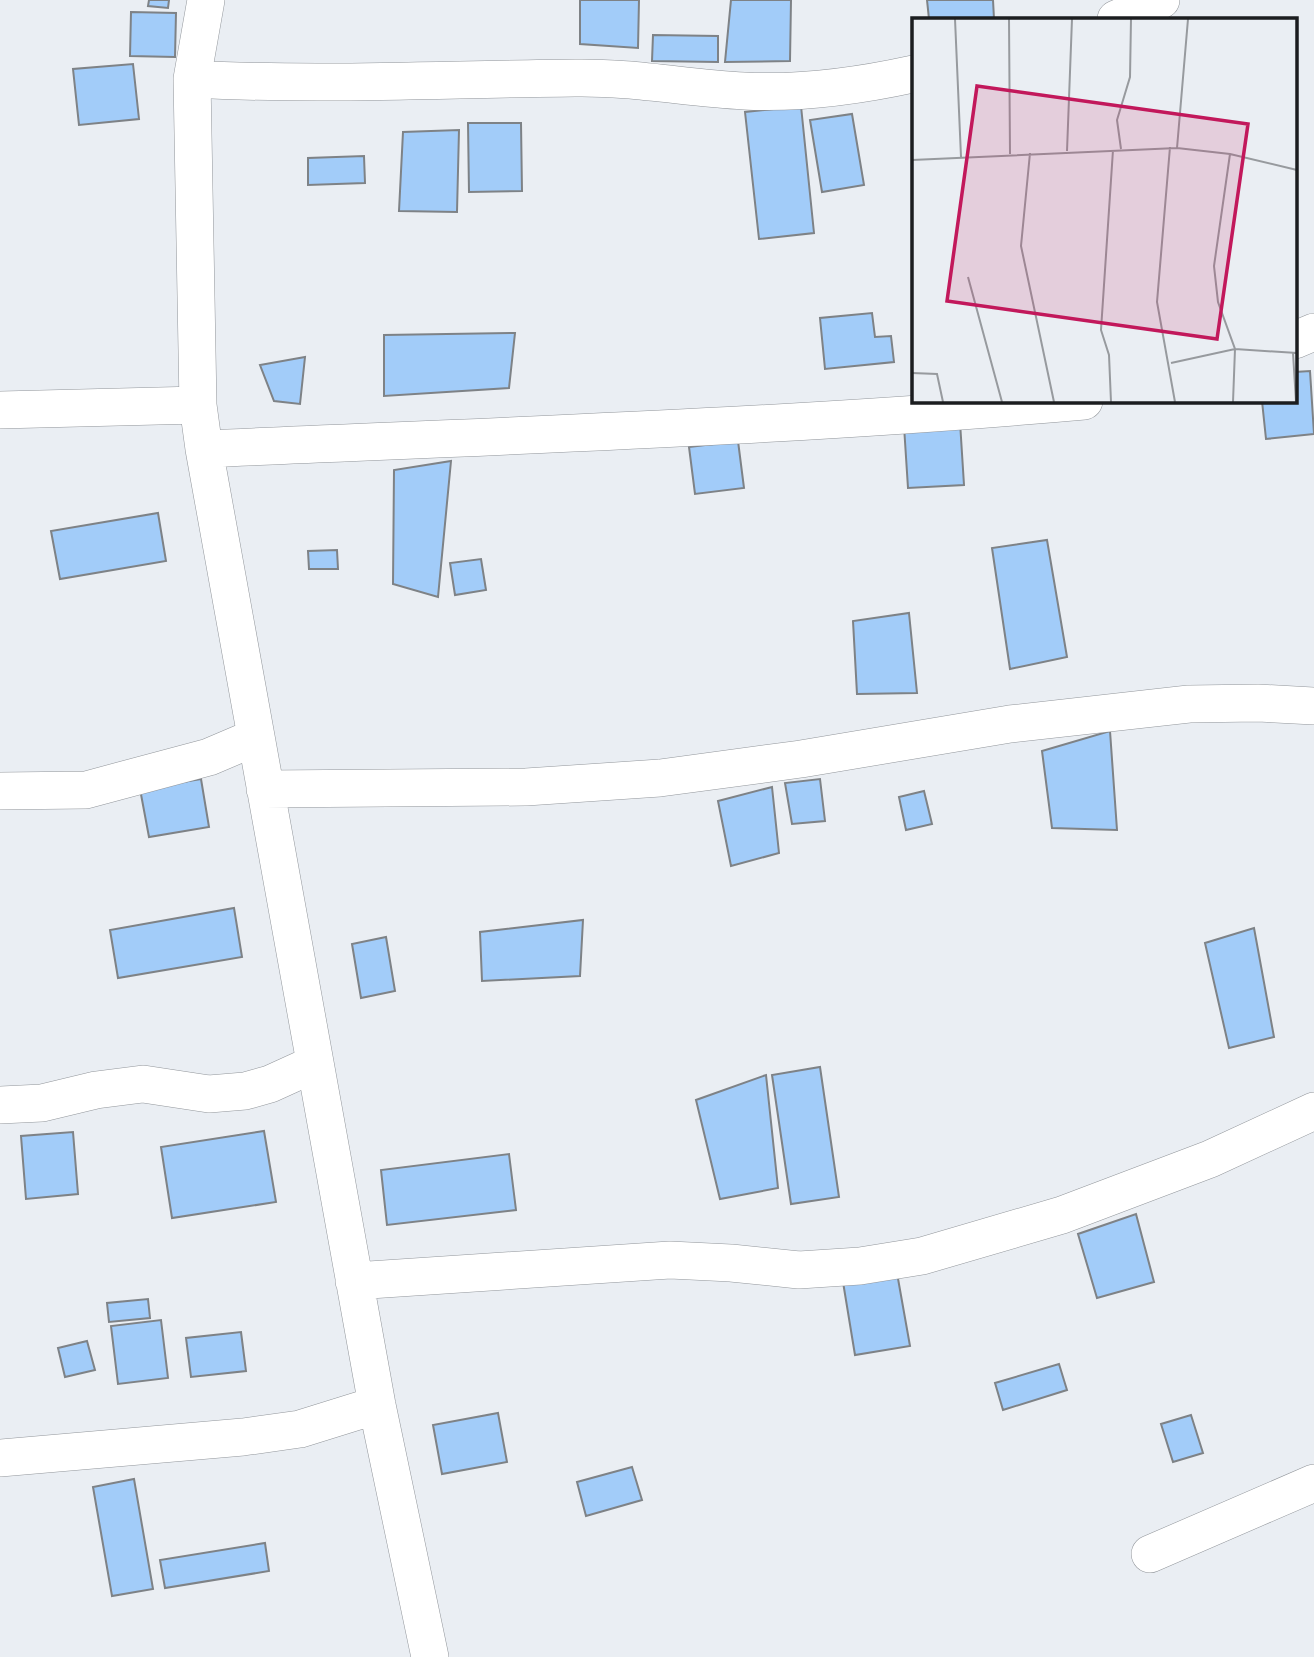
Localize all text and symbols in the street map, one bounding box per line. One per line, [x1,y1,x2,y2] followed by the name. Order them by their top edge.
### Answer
[912,18,1296,402] inset map

